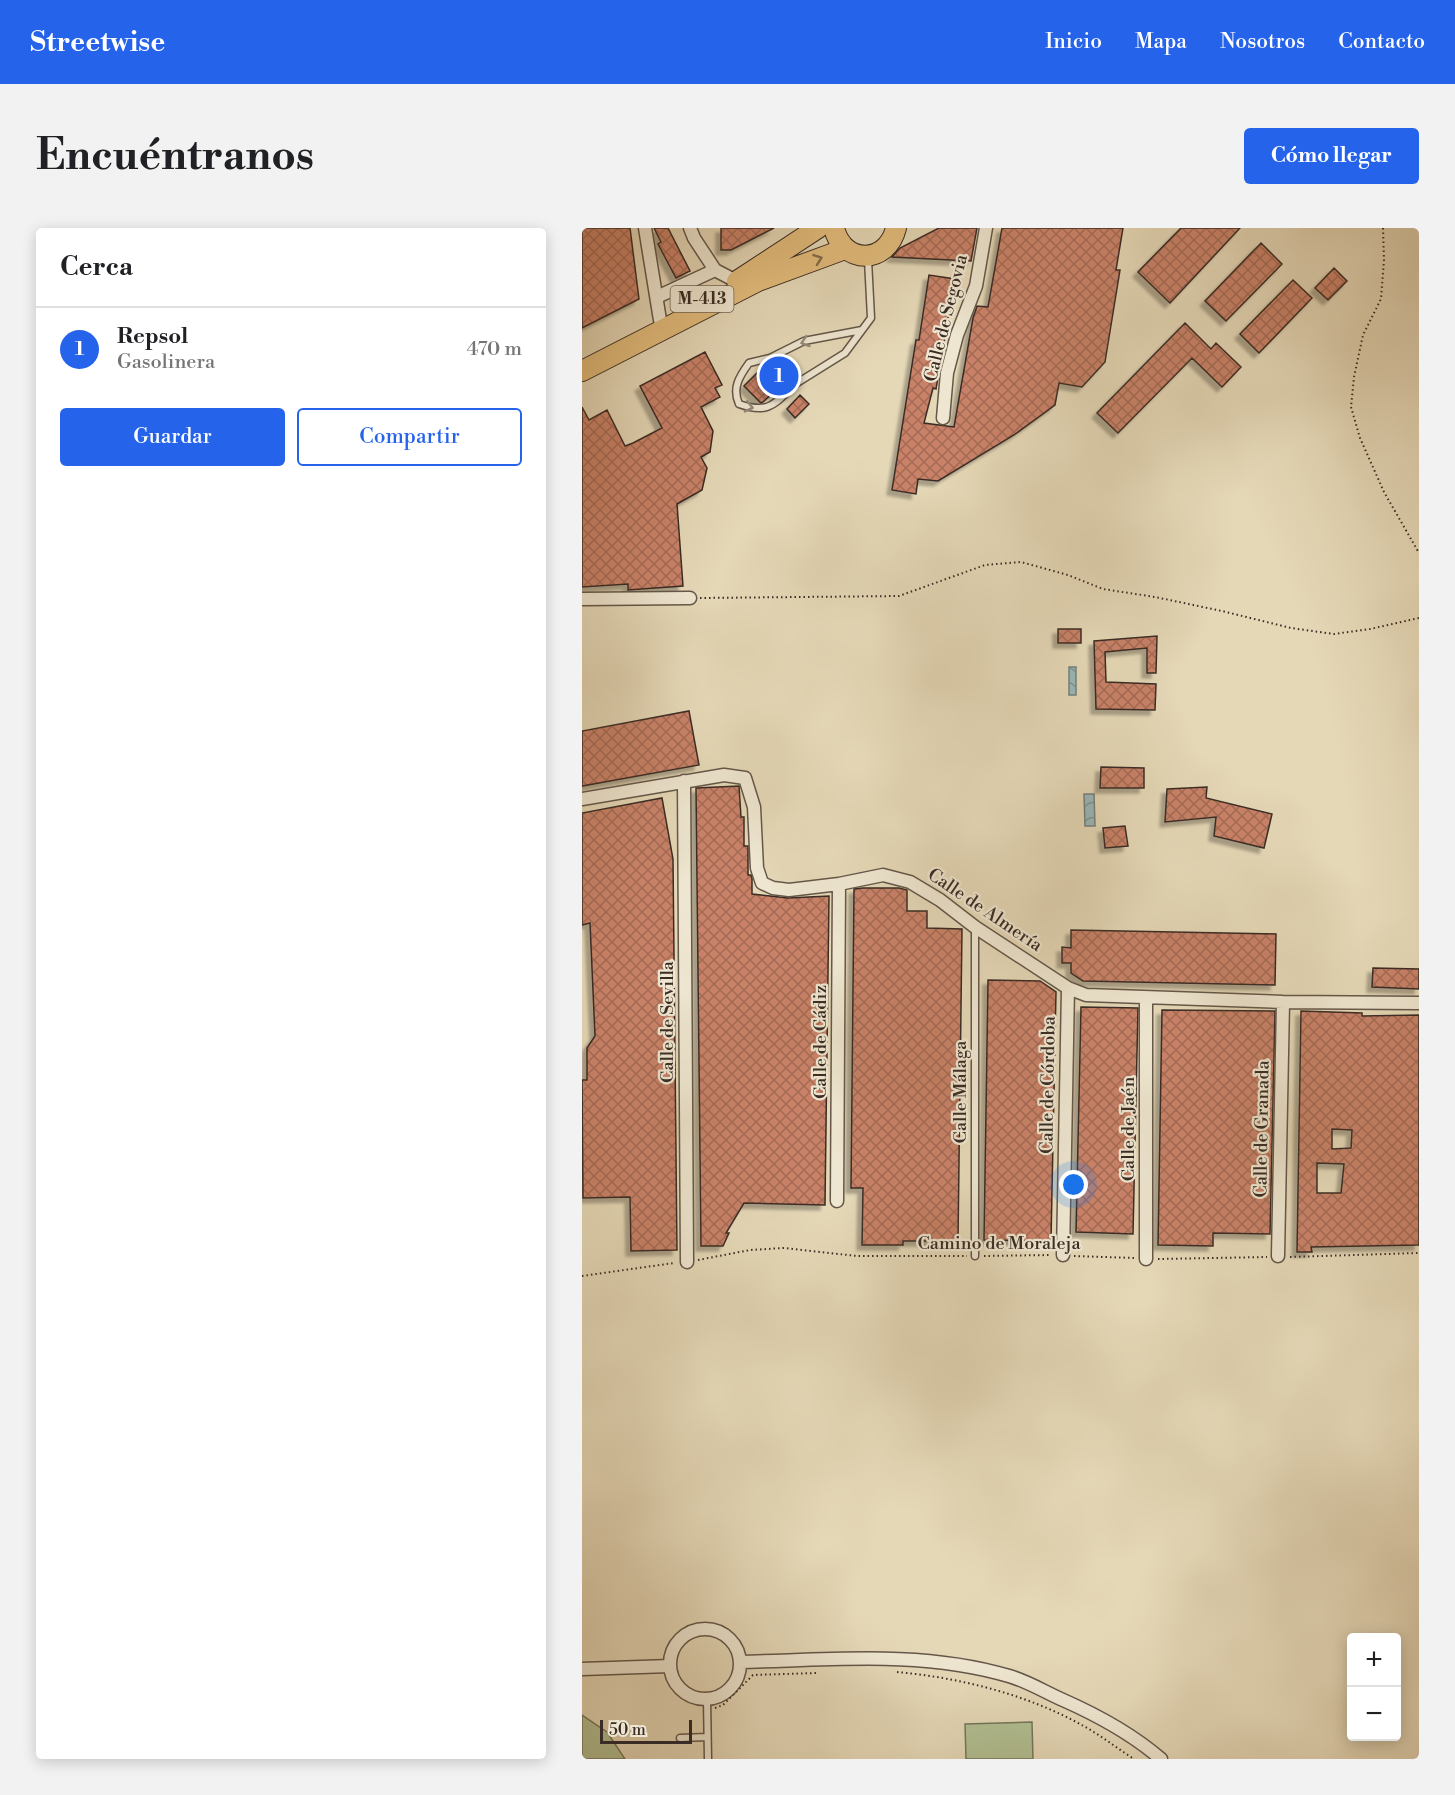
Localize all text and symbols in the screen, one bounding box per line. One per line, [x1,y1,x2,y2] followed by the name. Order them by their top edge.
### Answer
[30,25,165,60] text: Streetwise
[1045,29,1102,55] text: Inicio
[1135,29,1187,55] text: Mapa
[1220,29,1305,55] text: Nosotros
[1338,29,1425,55] text: Contacto
[1244,128,1419,184] button: Cómo llegar
[36,130,314,183] text: Encuéntranos
[60,251,133,283] text: Cerca
[919,251,973,384] street label: Calle de Segovia
[812,254,823,267] one-way arrow
[670,286,734,312] road number: M-413
[117,323,188,350] text: Repsol
[800,335,811,347] one-way arrow
[75,337,84,362] text: 1
[466,337,522,362] text: 470 m
[117,350,215,375] text: Gasolinera
[760,354,798,398] pin: 1
[744,399,754,412] one-way arrow
[60,408,285,466] button: Guardar
[297,408,522,466] button: Compartir
[923,863,1048,957] street label: Calle de Almería
[656,960,679,1083] street label: Calle de Sevilla
[809,985,832,1099] street label: Calle de Cádiz
[1035,1015,1061,1154] street label: Calle de Córdoba
[949,1040,972,1143] street label: Calle Málaga
[1249,1059,1275,1198] street label: Calle de Granada
[1117,1076,1140,1181] street label: Calle de Jaén
[1059,1170,1088,1199] your location
[917,1232,1081,1255] street label: Camino de Moraleja
[1347,1633,1401,1741] map controls
[1347,1633,1401,1687] button: +
[1347,1687,1401,1741] button: −
[600,1717,692,1744] scale bar
[609,1720,646,1740] text: 50 m

